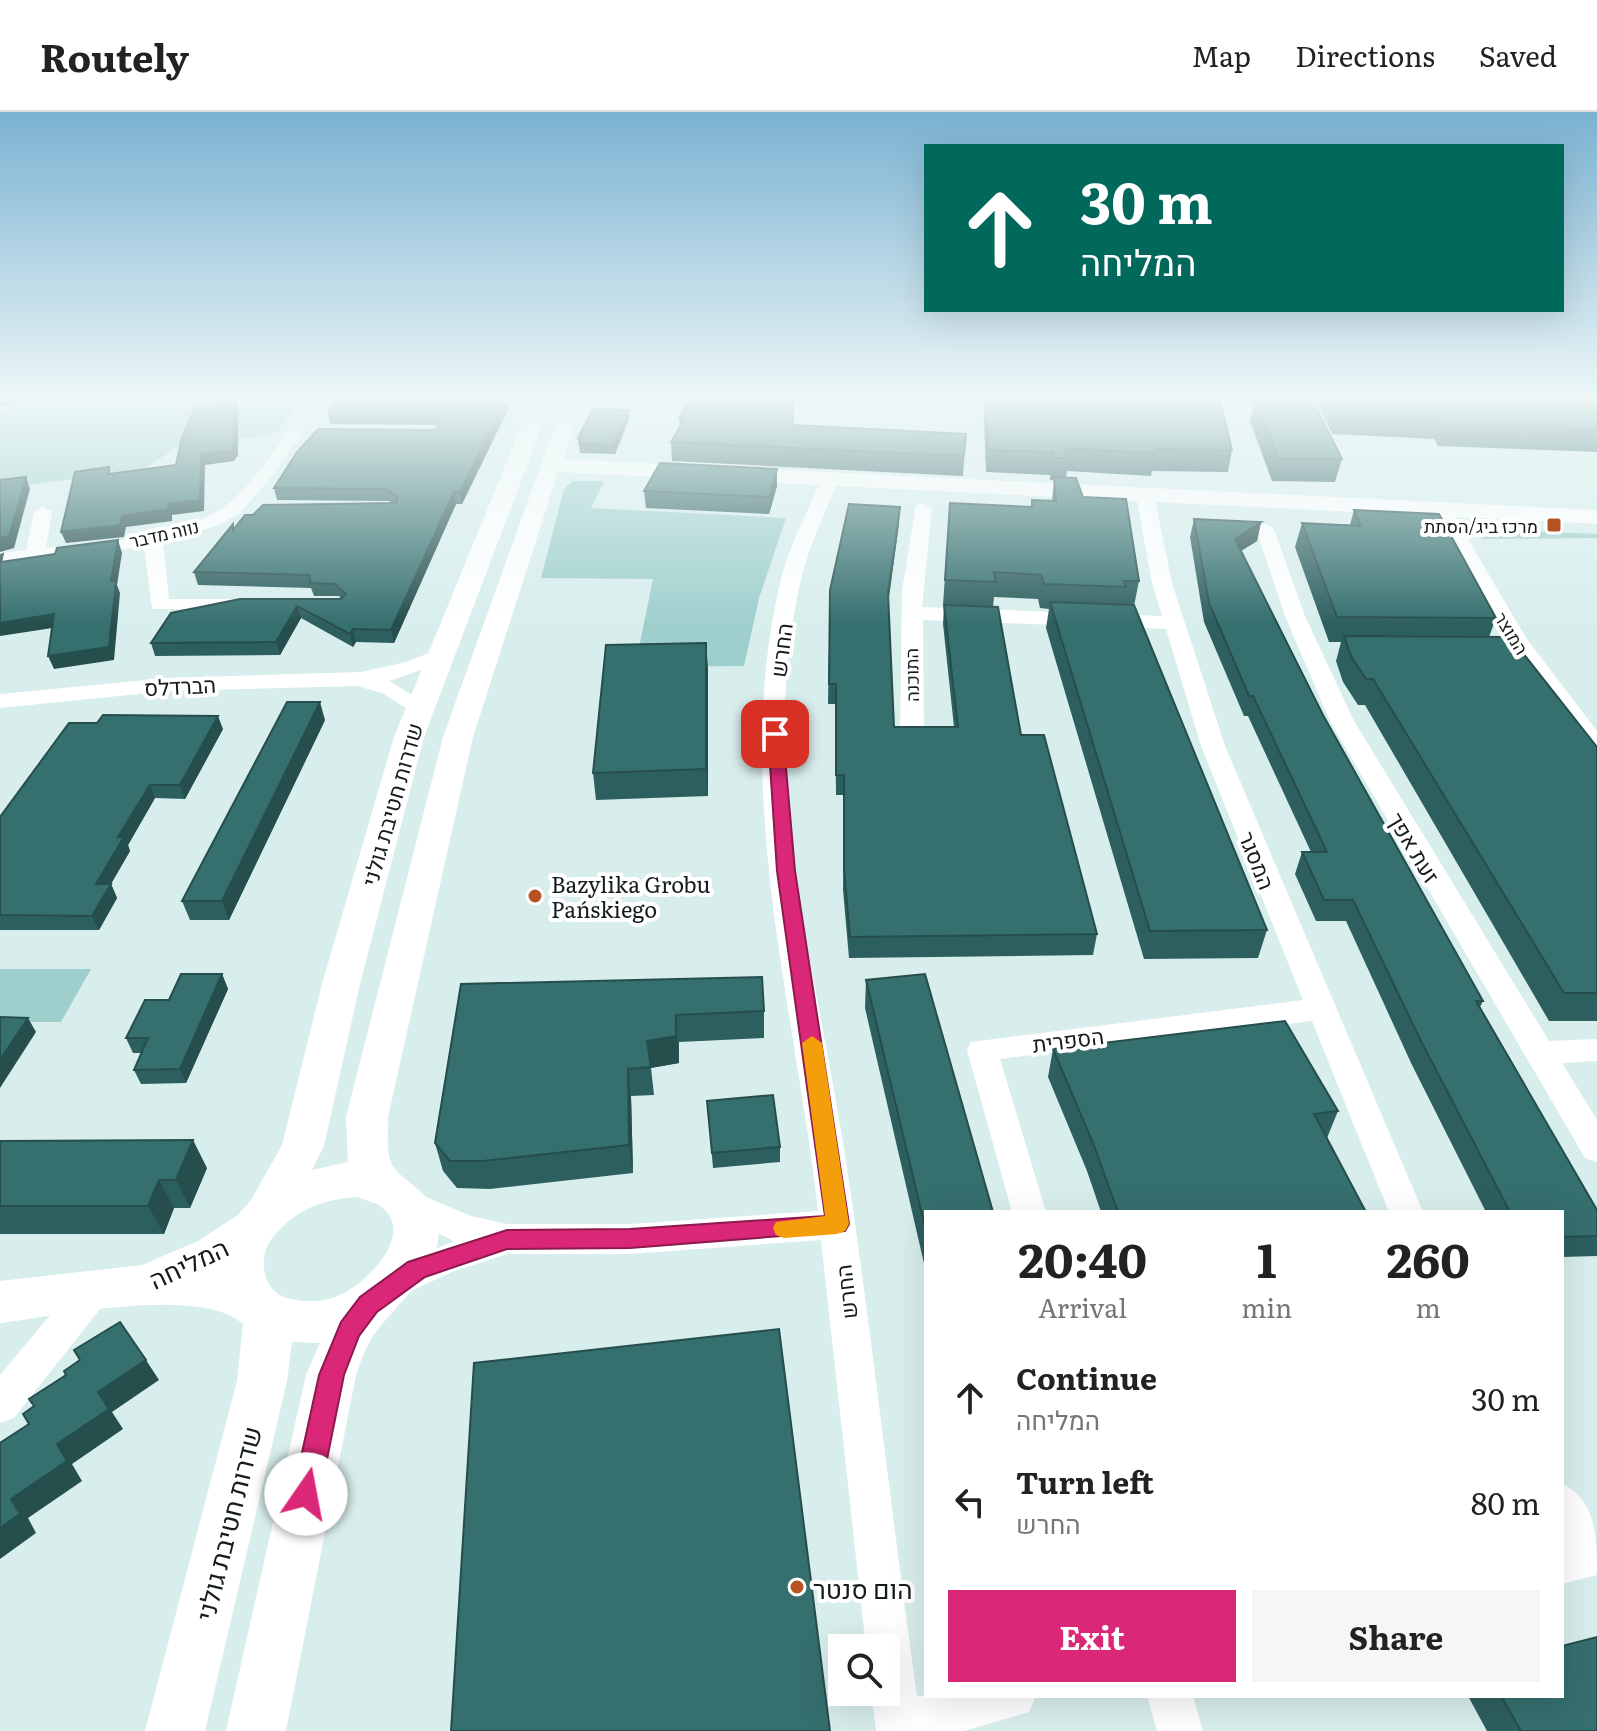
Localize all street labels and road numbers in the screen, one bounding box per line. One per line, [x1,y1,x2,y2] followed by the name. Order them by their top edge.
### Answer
[127,512,201,554] street label: נווה מדבר
[1488,606,1536,660] street label: המוצר
[760,621,800,679] street label: החרש
[897,648,925,702] street label: התוכנה
[143,667,217,703] street label: הברדלס
[352,718,430,890] street label: שדרות חטיבת גולני
[1381,805,1449,889] street label: זעת אפך
[1231,826,1285,894] street label: המסגר
[1030,1018,1106,1060] street label: הספרית
[142,1227,234,1297] street label: המליחה
[825,1263,865,1321] street label: החרש
[184,1422,270,1624] street label: שדרות חטיבת גולני

